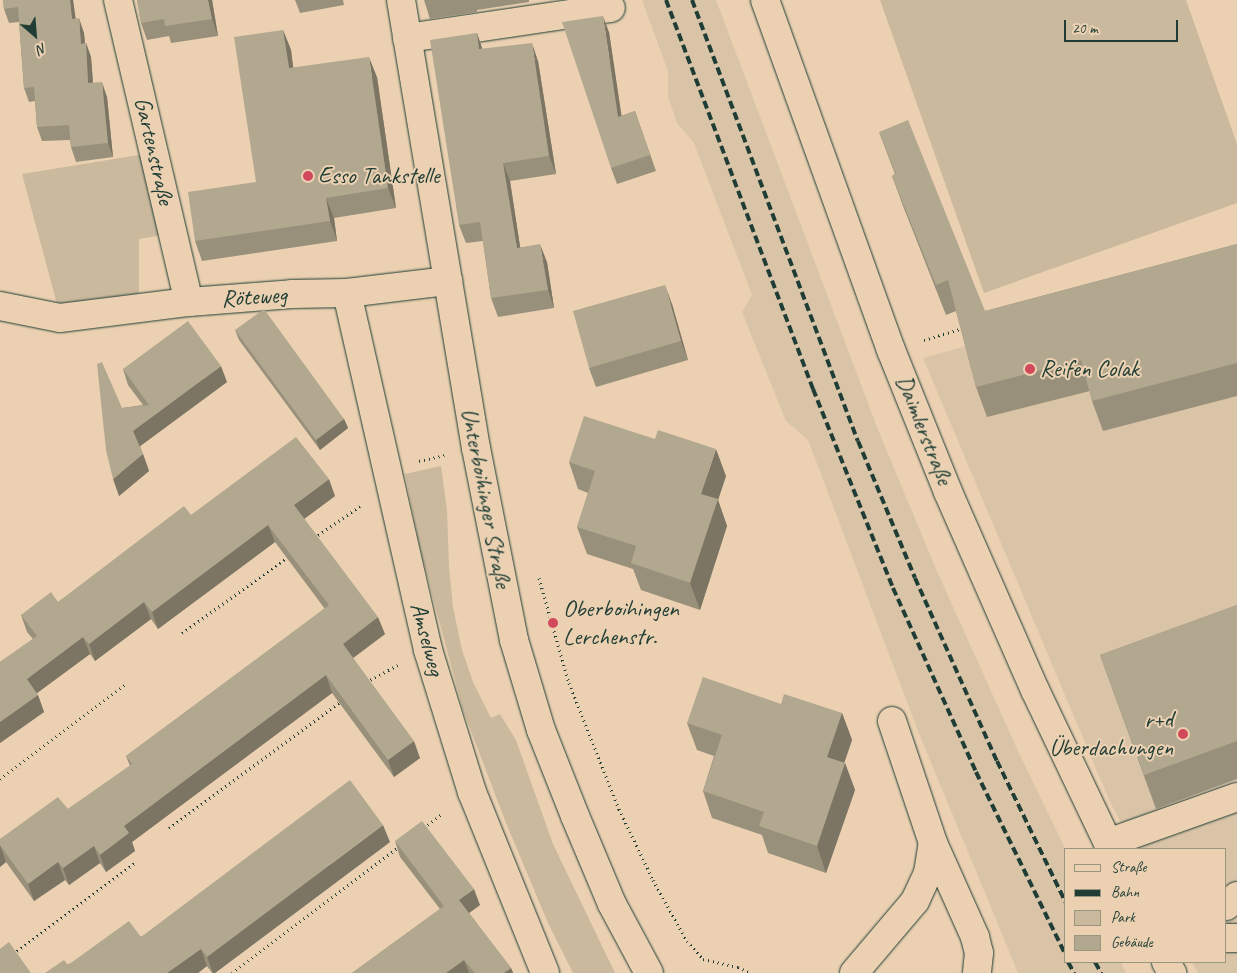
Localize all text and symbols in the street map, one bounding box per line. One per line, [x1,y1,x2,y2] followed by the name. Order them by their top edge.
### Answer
[10,10,60,60] north arrow
[1067,10,1181,42] scale bar
[1072,19,1098,38] text: 20 m
[34,39,50,58] text: N
[128,95,180,207] street label: Gartenstraße
[318,162,440,190] place label: Esso Tankstelle
[302,170,314,182] marker: Esso Tankstelle
[220,280,288,314] street label: Röteweg
[1040,355,1139,383] place label: Reifen Colak
[1024,363,1036,375] marker: Reifen Colak
[889,371,959,489] street label: Daimlerstraße
[454,405,518,591] street label: Unterboihinger Straße
[563,595,679,651] place label: Oberboihingen Lerchenstr.
[403,599,451,679] street label: Amselweg
[547,617,559,629] marker: Oberboihingen Lerchenstr.
[1049,706,1173,762] place label: r+d Überdachungen
[1177,728,1189,740] marker: r+d Überdachungen
[1064,848,1227,963] legend
[1111,858,1146,877] text: Straße
[1111,883,1139,902] text: Bahn
[1111,908,1135,927] text: Park
[1111,933,1153,952] text: Gebäude

